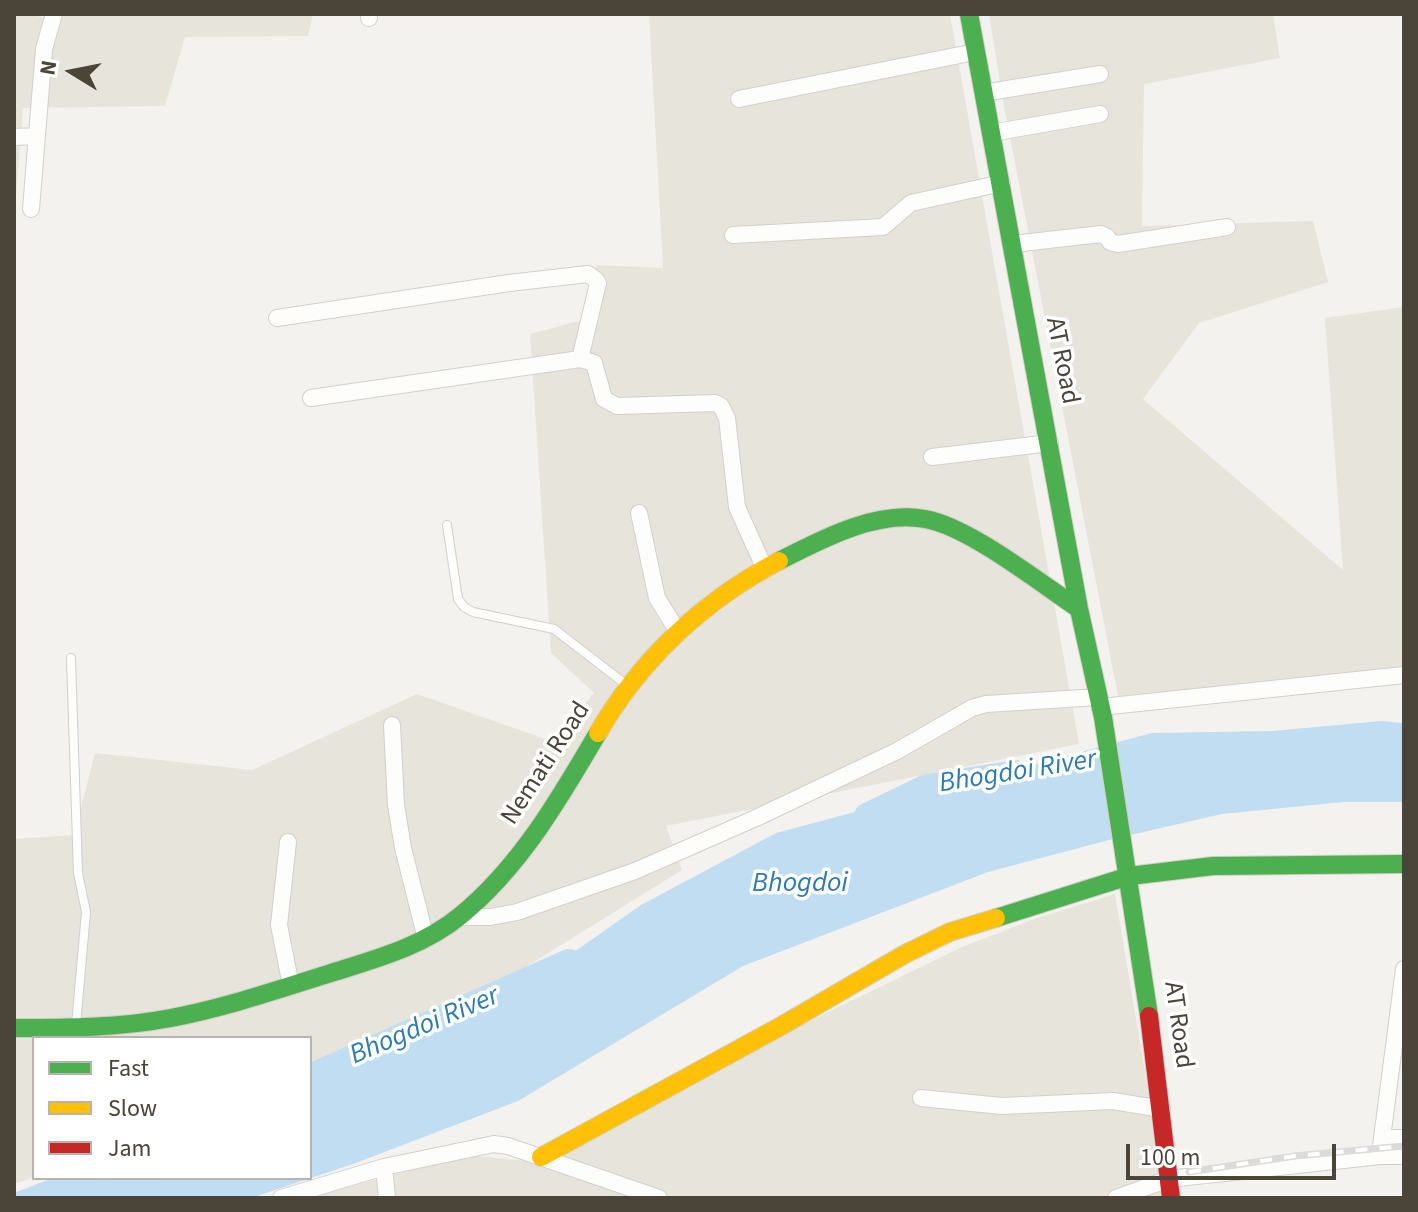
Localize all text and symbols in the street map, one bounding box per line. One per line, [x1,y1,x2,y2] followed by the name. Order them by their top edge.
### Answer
[32,32,112,112] north arrow
[31,58,65,78] text: N
[1037,315,1085,407] street label: AT Road
[496,697,598,831] street label: Nemati Road
[937,744,1099,802] water label: Bhogdoi River
[752,868,848,902] water label: Bhogdoi
[1155,979,1199,1071] street label: AT Road
[345,980,505,1074] water label: Bhogdoi River
[32,1036,312,1180] legend
[108,1051,149,1086] text: Fast
[108,1091,157,1126] text: Slow
[1130,1128,1340,1178] scale bar
[108,1131,152,1166] text: Jam
[1140,1140,1200,1175] text: 100 m

